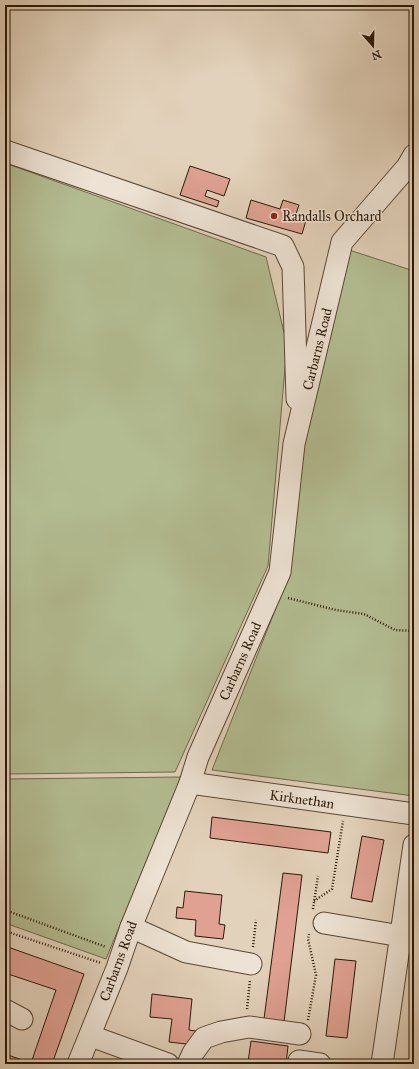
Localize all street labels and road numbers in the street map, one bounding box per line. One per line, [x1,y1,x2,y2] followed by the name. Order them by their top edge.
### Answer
[299,306,336,392] street label: Carbarns Road
[216,619,265,703] street label: Carbarns Road
[269,787,336,812] street label: Kirknethan
[96,919,141,1004] street label: Carbarns Road

